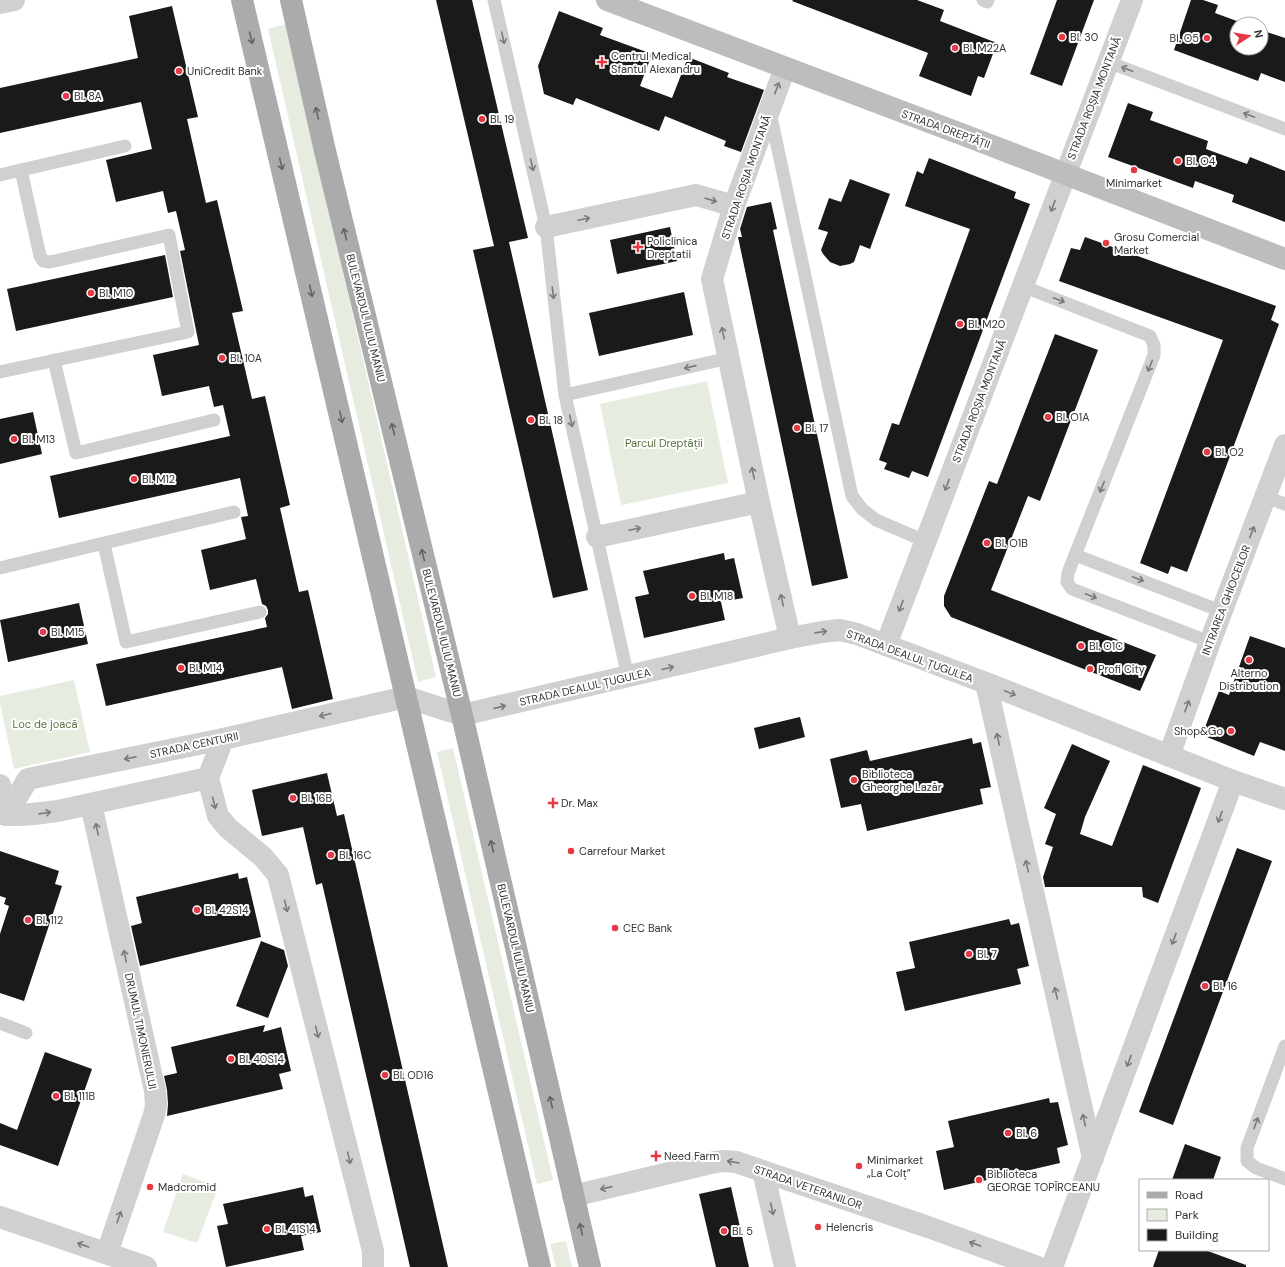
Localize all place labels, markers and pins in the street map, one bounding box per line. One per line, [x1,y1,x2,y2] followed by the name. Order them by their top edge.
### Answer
[1070,30,1098,44] place label: Bl. 30
[1170,31,1199,45] place label: Bl. O5
[1057,32,1067,42] marker: Bl. 30
[1202,33,1212,43] marker: Bl. O5
[963,41,1006,55] place label: Bl. M22A
[950,43,960,53] marker: Bl. M22A
[611,49,700,76] place label: Centrul Medical Sfantul Alexandru
[596,56,608,68] marker: Centrul Medical Sfantul Alexandru
[187,64,263,78] place label: UniCredit Bank
[174,66,184,76] marker: UniCredit Bank
[74,89,102,103] place label: Bl. 8A
[61,91,71,101] marker: Bl. 8A
[490,112,515,126] place label: Bl. 19
[477,114,487,124] marker: Bl. 19
[1186,154,1216,168] place label: Bl. O4
[1173,156,1183,166] marker: Bl. O4
[1129,165,1139,175] marker: Minimarket
[1106,176,1162,190] place label: Minimarket
[1114,230,1199,257] place label: Grosu Comercial Market
[647,234,697,261] place label: Policlinica Dreptatii
[1101,238,1111,248] marker: Grosu Comercial Market
[632,241,644,253] marker: Policlinica Dreptatii
[99,286,133,300] place label: Bl. M10
[86,288,96,298] marker: Bl. M10
[968,317,1005,331] place label: Bl. M20
[955,319,965,329] marker: Bl. M20
[230,351,262,365] place label: Bl. 10A
[217,353,227,363] marker: Bl. 10A
[1056,410,1089,424] place label: Bl. O1A
[1043,412,1053,422] marker: Bl. O1A
[539,413,563,427] place label: Bl. 18
[526,415,536,425] marker: Bl. 18
[805,421,829,435] place label: Bl. 17
[792,423,802,433] marker: Bl. 17
[22,432,55,446] place label: Bl. M13
[9,434,19,444] marker: Bl. M13
[1215,445,1244,459] place label: Bl. O2
[1202,447,1212,457] marker: Bl. O2
[142,472,175,486] place label: Bl. M12
[129,474,139,484] marker: Bl. M12
[995,536,1028,550] place label: Bl. O1B
[982,538,992,548] marker: Bl. O1B
[700,589,734,603] place label: Bl. M18
[687,591,697,601] marker: Bl. M18
[51,625,85,639] place label: Bl. M15
[38,627,48,637] marker: Bl. M15
[1089,639,1123,653] place label: Bl. O1C
[1076,641,1086,651] marker: Bl. O1C
[1244,655,1254,665] marker: Alterno Distribution
[189,661,223,675] place label: Bl. M14
[1098,662,1145,676] place label: Profi City
[176,663,186,673] marker: Bl. M14
[1085,664,1095,674] marker: Profi City
[1219,666,1279,693] place label: Alterno Distribution
[1174,724,1223,738] place label: Shop&Go
[1226,726,1236,736] marker: Shop&Go
[862,767,942,794] place label: Biblioteca Gheorghe Lazăr
[849,775,859,785] marker: Biblioteca Gheorghe Lazăr
[301,791,333,805] place label: Bl. 16B
[288,793,298,803] marker: Bl. 16B
[561,796,599,810] place label: Dr. Max
[548,798,558,808] marker: Dr. Max
[579,844,665,858] place label: Carrefour Market
[566,846,576,856] marker: Carrefour Market
[339,848,372,862] place label: Bl. 16C
[326,850,336,860] marker: Bl. 16C
[205,903,249,917] place label: Bl. 42S14
[192,905,202,915] marker: Bl. 42S14
[36,913,63,927] place label: Bl. 112
[23,915,33,925] marker: Bl. 112
[623,921,673,935] place label: CEC Bank
[610,923,620,933] marker: CEC Bank
[977,947,997,961] place label: Bl. 7
[964,949,974,959] marker: Bl. 7
[1213,979,1238,993] place label: Bl. 16
[1200,981,1210,991] marker: Bl. 16
[239,1052,284,1066] place label: Bl. 40S14
[226,1054,236,1064] marker: Bl. 40S14
[393,1068,434,1082] place label: Bl. OD16
[380,1070,390,1080] marker: Bl. OD16
[64,1089,95,1103] place label: Bl. 111B
[51,1091,61,1101] marker: Bl. 111B
[1016,1126,1037,1140] place label: Bl. 6
[1003,1128,1013,1138] marker: Bl. 6
[664,1149,719,1163] place label: Need Farm
[651,1151,661,1161] marker: Need Farm
[867,1153,923,1180] place label: Minimarket „La Colț”
[854,1161,864,1171] marker: Minimarket „La Colț”
[987,1167,1100,1194] place label: Biblioteca GEORGE TOPÎRCEANU
[974,1175,984,1185] marker: Biblioteca GEORGE TOPÎRCEANU
[158,1180,216,1194] place label: Madcromid
[145,1182,155,1192] marker: Madcromid
[826,1220,873,1234] place label: Helencris
[275,1222,316,1236] place label: Bl. 41S14
[813,1222,823,1232] marker: Helencris
[262,1224,272,1234] marker: Bl. 41S14
[732,1224,753,1238] place label: Bl. 5
[719,1226,729,1236] marker: Bl. 5

